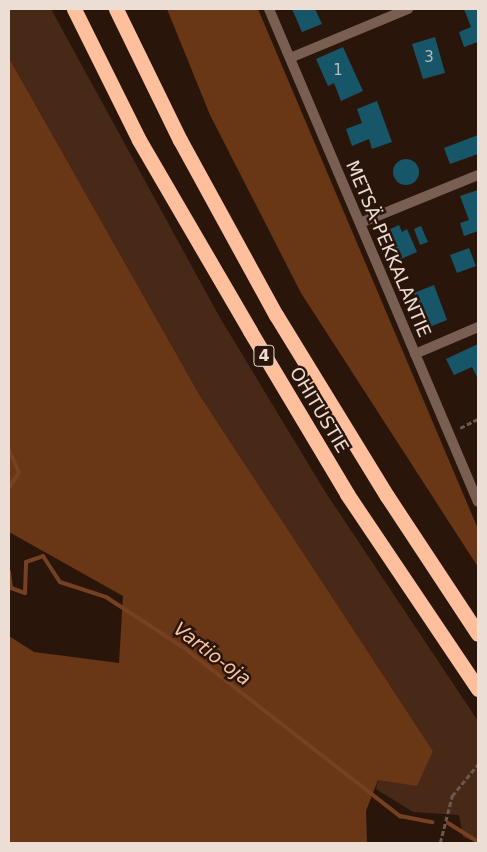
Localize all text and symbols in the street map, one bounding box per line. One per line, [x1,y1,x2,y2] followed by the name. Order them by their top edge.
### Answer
[424,49,434,67] house number: 3
[333,62,343,80] house number: 1
[341,157,435,341] street label: METSÄ-PEKKALANTIE
[253,342,275,370] road number: 4
[285,363,353,457] street label: OHITUSTIE
[169,618,255,690] water label: Vartio-oja

